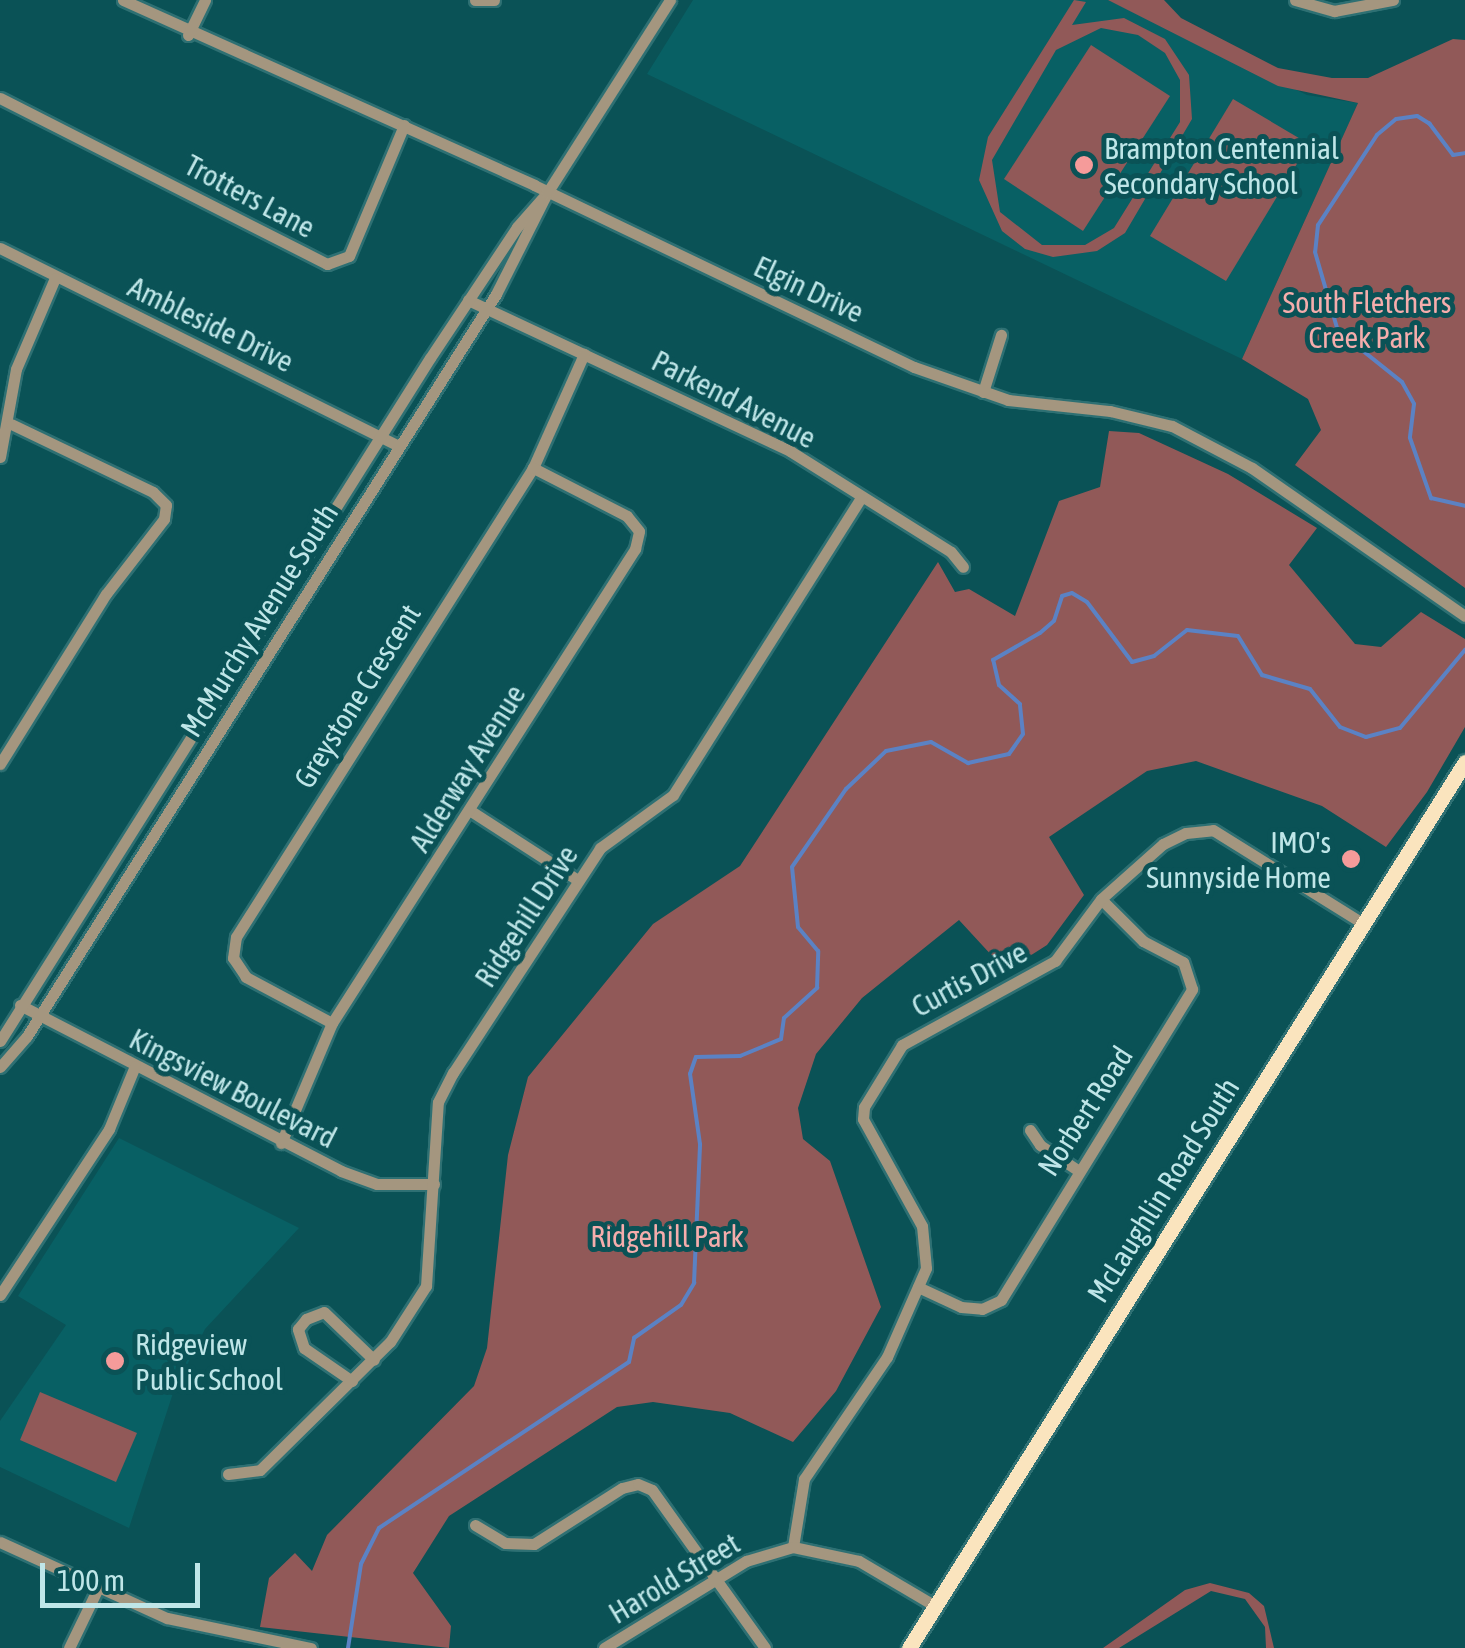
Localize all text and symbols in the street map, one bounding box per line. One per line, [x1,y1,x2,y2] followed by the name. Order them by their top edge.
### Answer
[1104,130,1339,200] place label: Brampton Centennial Secondary School
[179,147,321,245] street label: Trotters Lane
[1073,154,1095,176] marker: Brampton Centennial Secondary School
[748,248,870,330] street label: Elgin Drive
[122,268,300,380] street label: Ambleside Drive
[1283,284,1451,354] park label: South Fletchers Creek Park
[646,342,822,456] street label: Parkend Avenue
[173,497,345,743] street label: McMurchy Avenue South
[286,597,428,795] street label: Greystone Crescent
[401,678,533,858] street label: Alderway Avenue
[1146,824,1331,894] place label: IMO's Sunnyside Home
[467,838,585,994] street label: Ridgehill Drive
[1340,848,1362,870] marker: IMO's Sunnyside Home
[905,934,1033,1024] street label: Curtis Drive
[124,1020,342,1156] street label: Kingsview Boulevard
[1030,1040,1140,1182] street label: Norbert Road
[1079,1071,1247,1309] street label: McLaughlin Road South
[590,1218,744,1254] park label: Ridgehill Park
[135,1326,283,1396] place label: Ridgeview Public School
[104,1350,126,1372] marker: Ridgeview Public School
[602,1525,746,1631] street label: Harold Street
[45,1543,205,1605] scale bar
[57,1563,125,1597] text: 100 m

